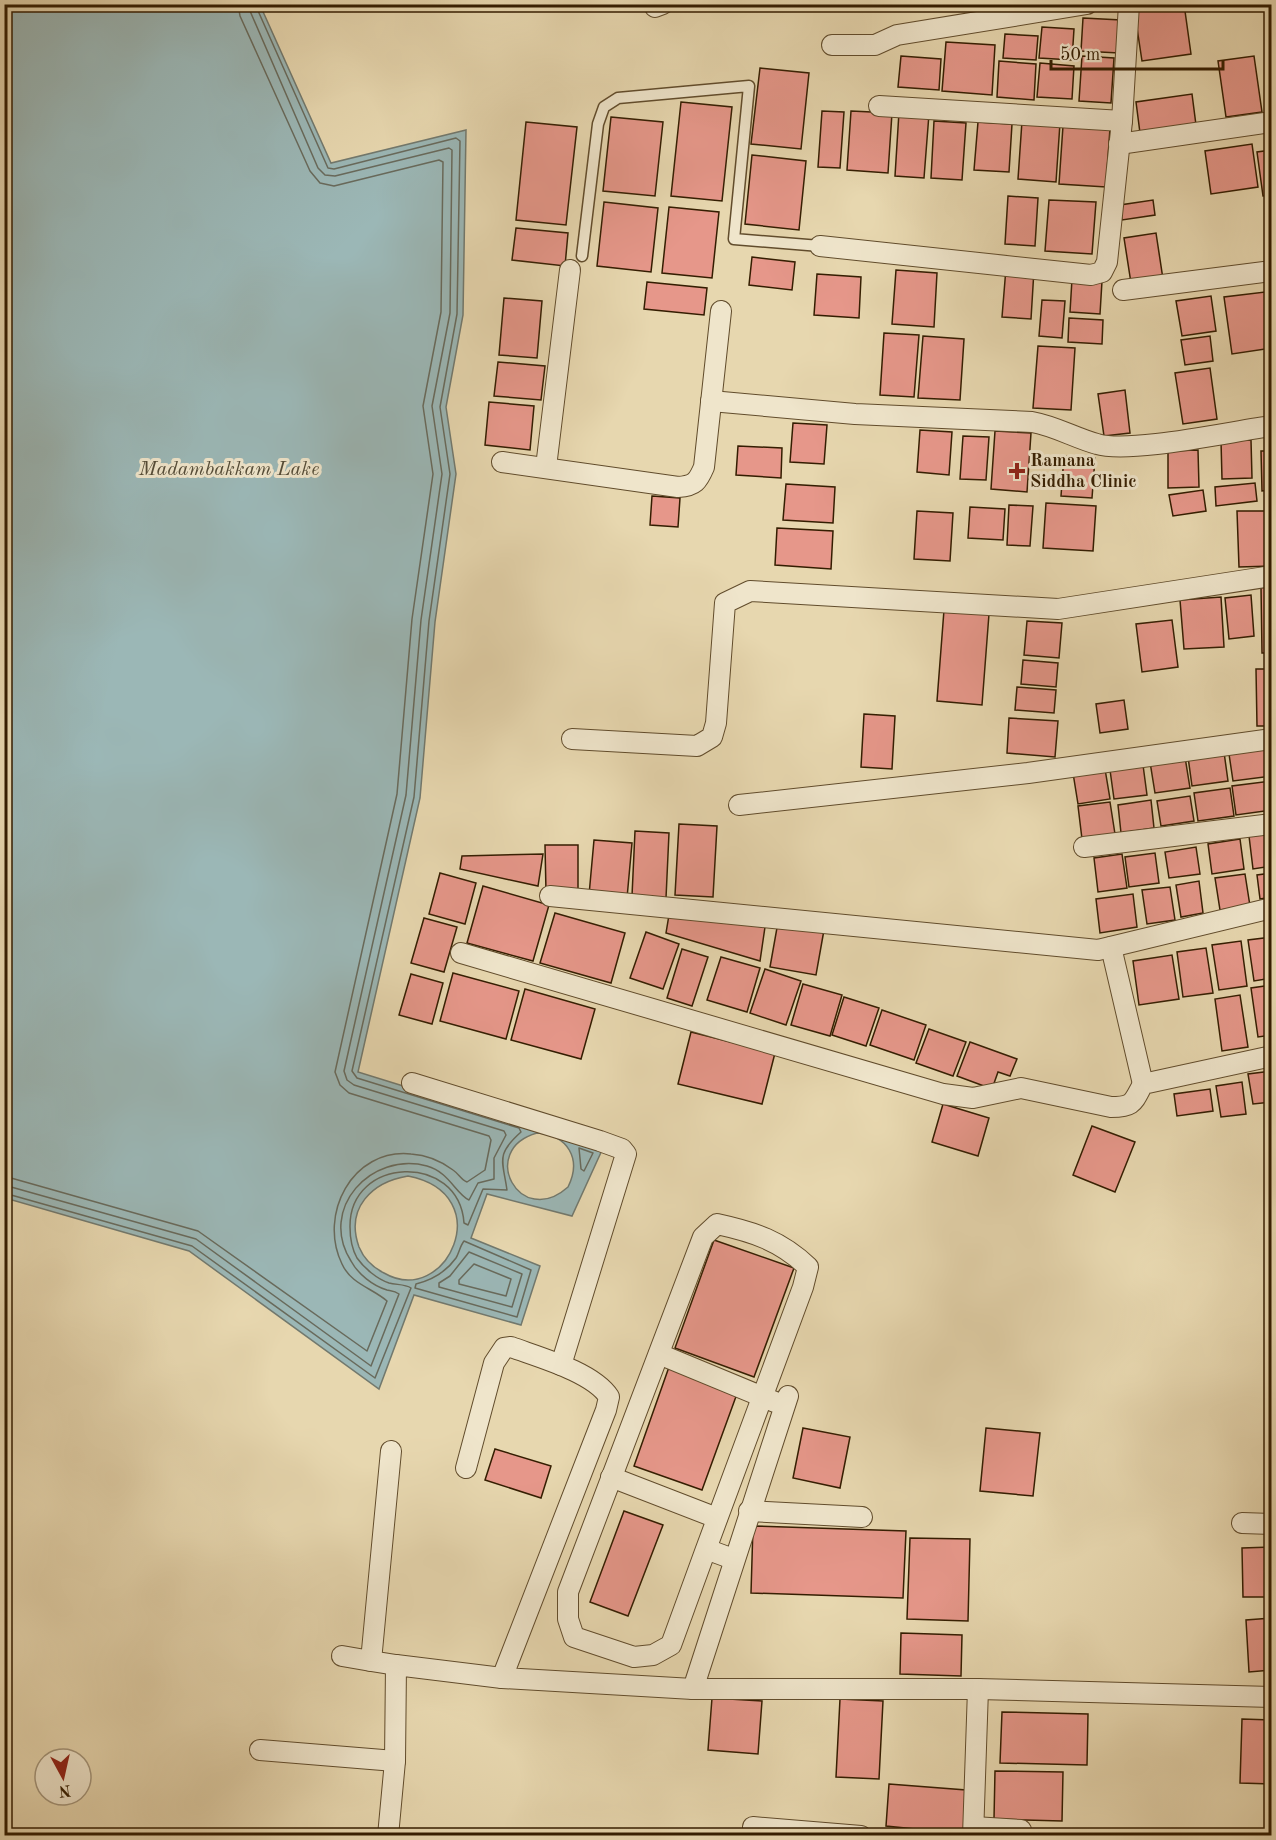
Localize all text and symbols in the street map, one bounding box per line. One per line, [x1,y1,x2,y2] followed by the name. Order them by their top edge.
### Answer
[1051,33,1224,71] scale bar
[1060,46,1100,64] text: 50 m
[1030,452,1137,491] place label: Ramana Siddha Clinic
[138,460,319,480] water label: Madambakkam Lake
[1008,462,1026,480] marker: Ramana Siddha Clinic
[33,1747,93,1807] north arrow
[57,1781,72,1799] text: N

